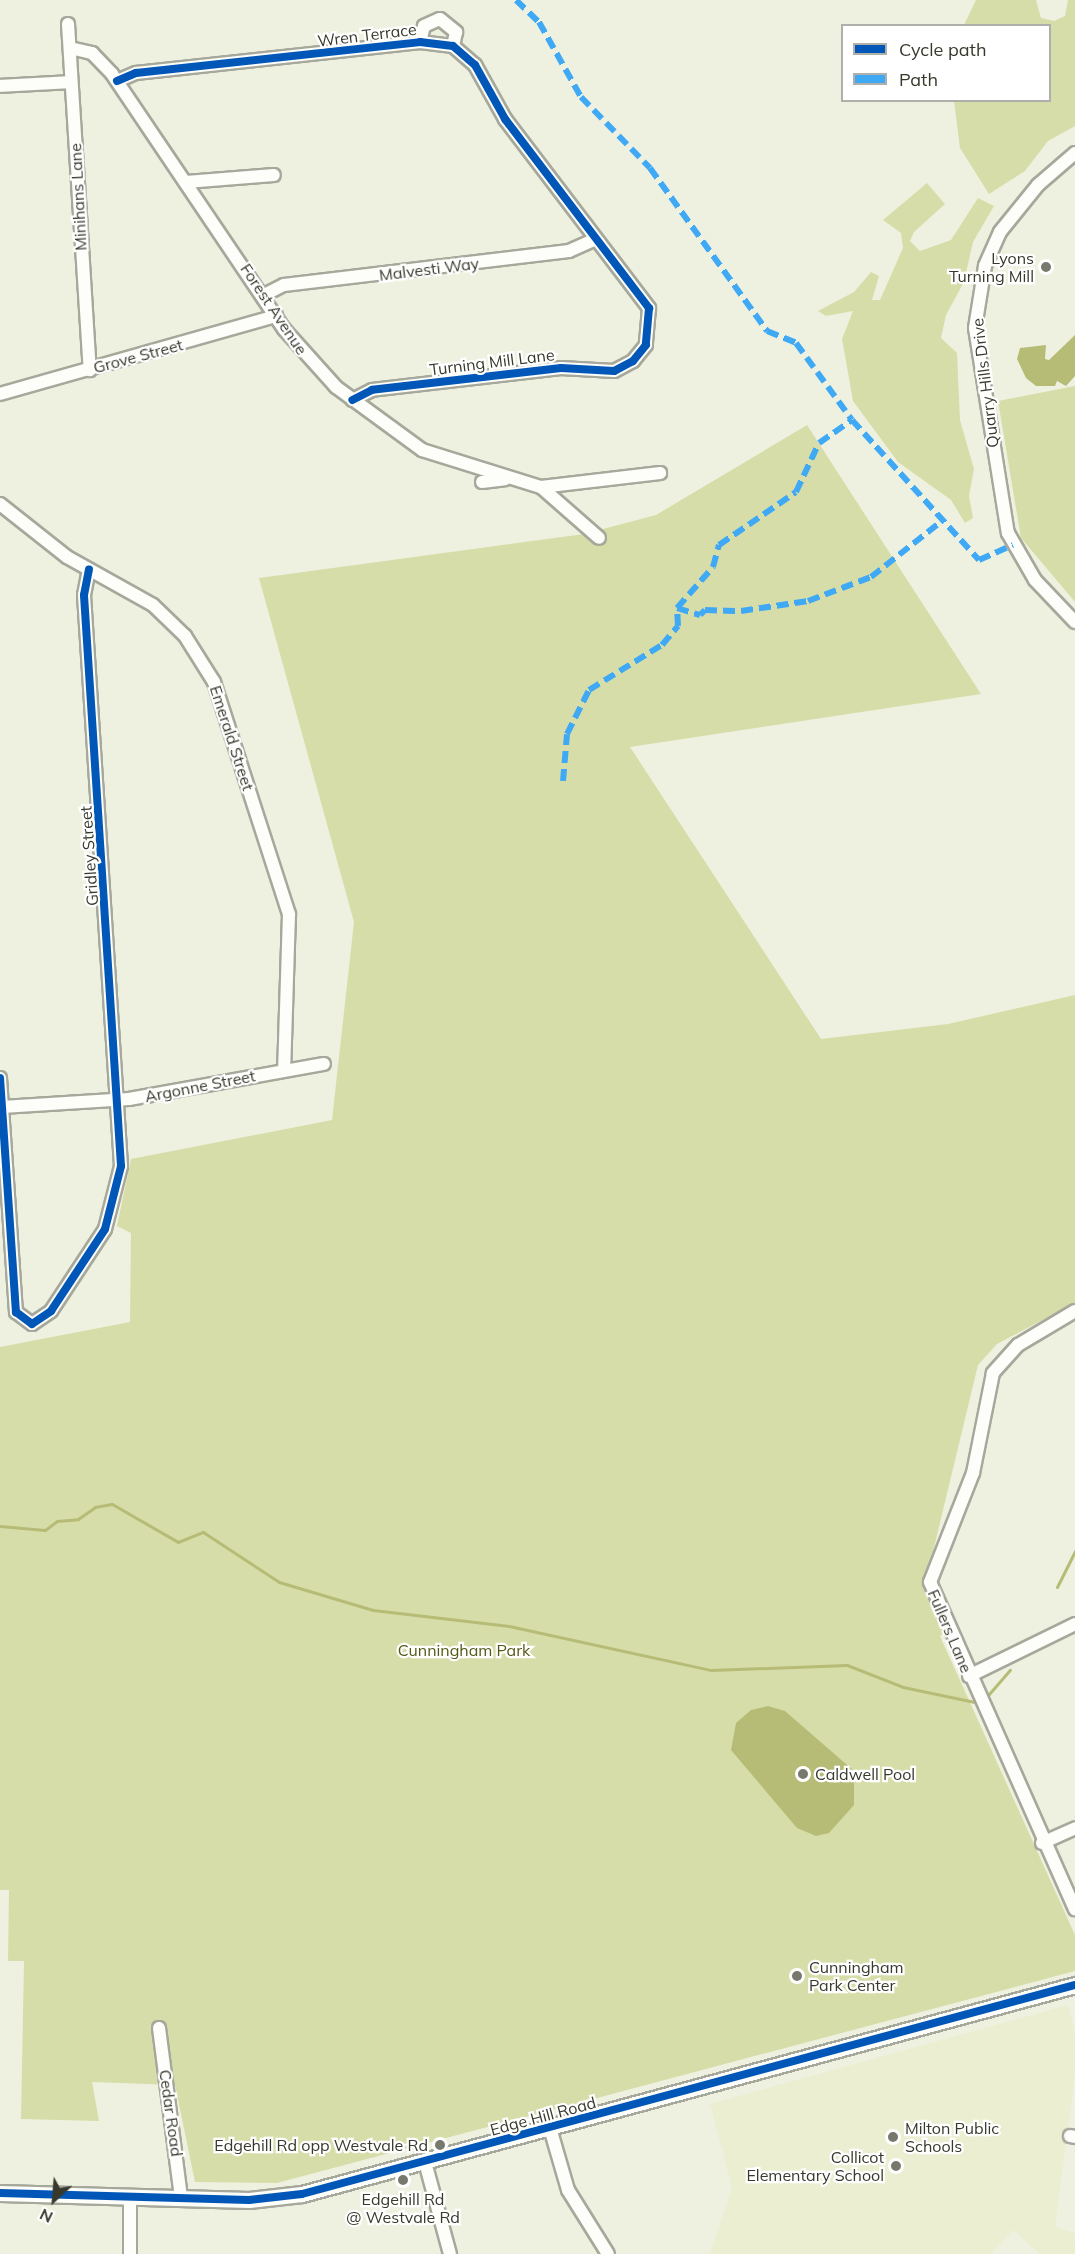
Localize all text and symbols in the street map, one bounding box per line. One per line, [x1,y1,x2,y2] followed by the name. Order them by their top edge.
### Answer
[316,19,418,51] street label: Wren Terrace
[841,24,1051,102] legend
[899,38,986,61] text: Cycle path
[899,68,938,91] text: Path
[66,143,90,251] street label: Minihans Lane
[949,248,1034,286] place label: Lyons Turning Mill
[378,253,480,285] street label: Malvesti Way
[237,260,311,358] street label: Forest Avenue
[1039,260,1053,274] marker: Lyons Turning Mill
[968,317,1002,449] street label: Quarry Hills Drive
[91,335,185,377] street label: Grove Street
[428,345,556,379] street label: Turning Mill Lane
[206,683,258,793] street label: Emerald Street
[76,805,102,907] street label: Gridley Street
[143,1066,257,1106] street label: Argonne Street
[924,1586,976,1676] street label: Fullers Lane
[398,1640,530,1660] park label: Cunningham Park
[815,1764,915,1784] place label: Caldwell Pool
[796,1767,810,1781] marker: Caldwell Pool
[809,1957,904,1995] place label: Cunningham Park Center
[790,1969,804,1983] marker: Cunningham Park Center
[155,2068,187,2158] street label: Cedar Road
[488,2093,598,2139] street label: Edge Hill Road
[905,2118,999,2156] place label: Milton Public Schools
[886,2130,900,2144] marker: Milton Public Schools
[214,2135,428,2155] place label: Edgehill Rd opp Westvale Rd
[433,2138,447,2152] marker: Edgehill Rd opp Westvale Rd
[746,2147,884,2185] place label: Collicot Elementary School
[889,2159,903,2173] marker: Collicot Elementary School
[24,2170,84,2230] north arrow
[396,2173,410,2187] marker: Edgehill Rd @ Westvale Rd
[346,2189,460,2227] place label: Edgehill Rd @ Westvale Rd
[36,2205,56,2228] text: N

